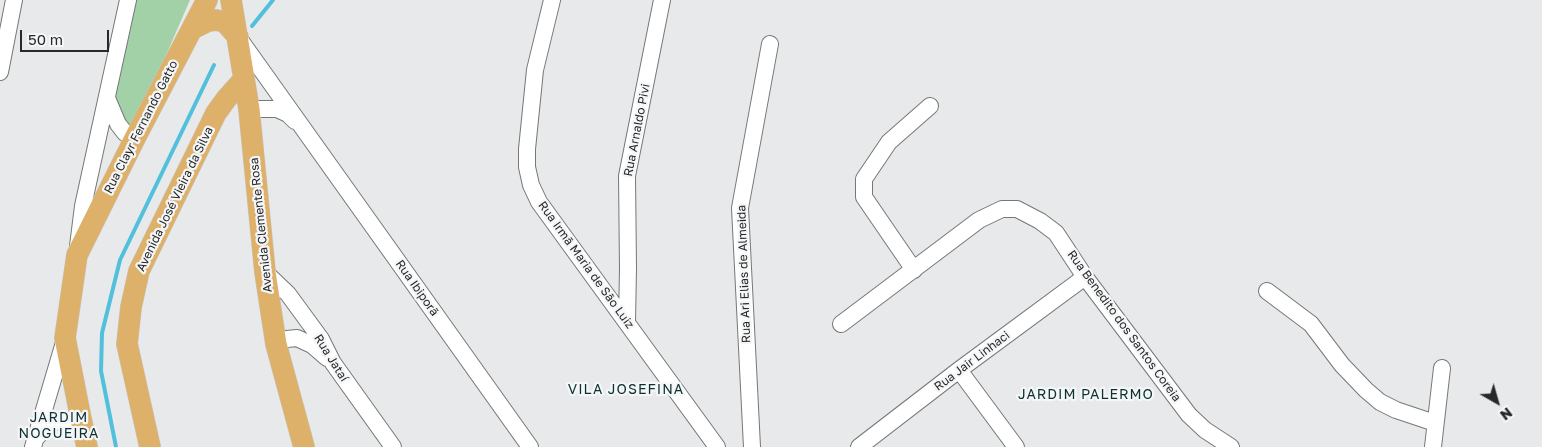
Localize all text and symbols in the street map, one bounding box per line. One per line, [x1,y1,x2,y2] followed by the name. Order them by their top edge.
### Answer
[22,20,111,52] scale bar
[28,30,63,48] text: 50 m
[101,58,181,196] street label: Rua Clayr Fernando Gatto
[621,82,653,178] street label: Rua Arnaldo Pivi
[134,124,216,274] street label: Avenida José Vieira da Silva
[247,157,275,293] street label: Avenida Clemente Rosa
[535,199,637,331] street label: Rua Irmã Maria de São Luiz
[734,205,754,343] street label: Rua Ari Elias de Almeida
[1064,247,1184,405] street label: Rua Benedito dos Santos Coreia
[392,257,442,319] street label: Rua Ibiporã
[931,328,1013,394] street label: Rua Jair Linhaci
[311,332,351,384] street label: Rua Jataí
[1472,377,1522,427] north arrow
[566,382,686,398] district label: VILA JOSEFINA
[1016,387,1156,403] district label: JARDIM PALERMO
[1497,404,1516,424] text: N
[18,410,100,442] district label: JARDIM NOGUEIRA

